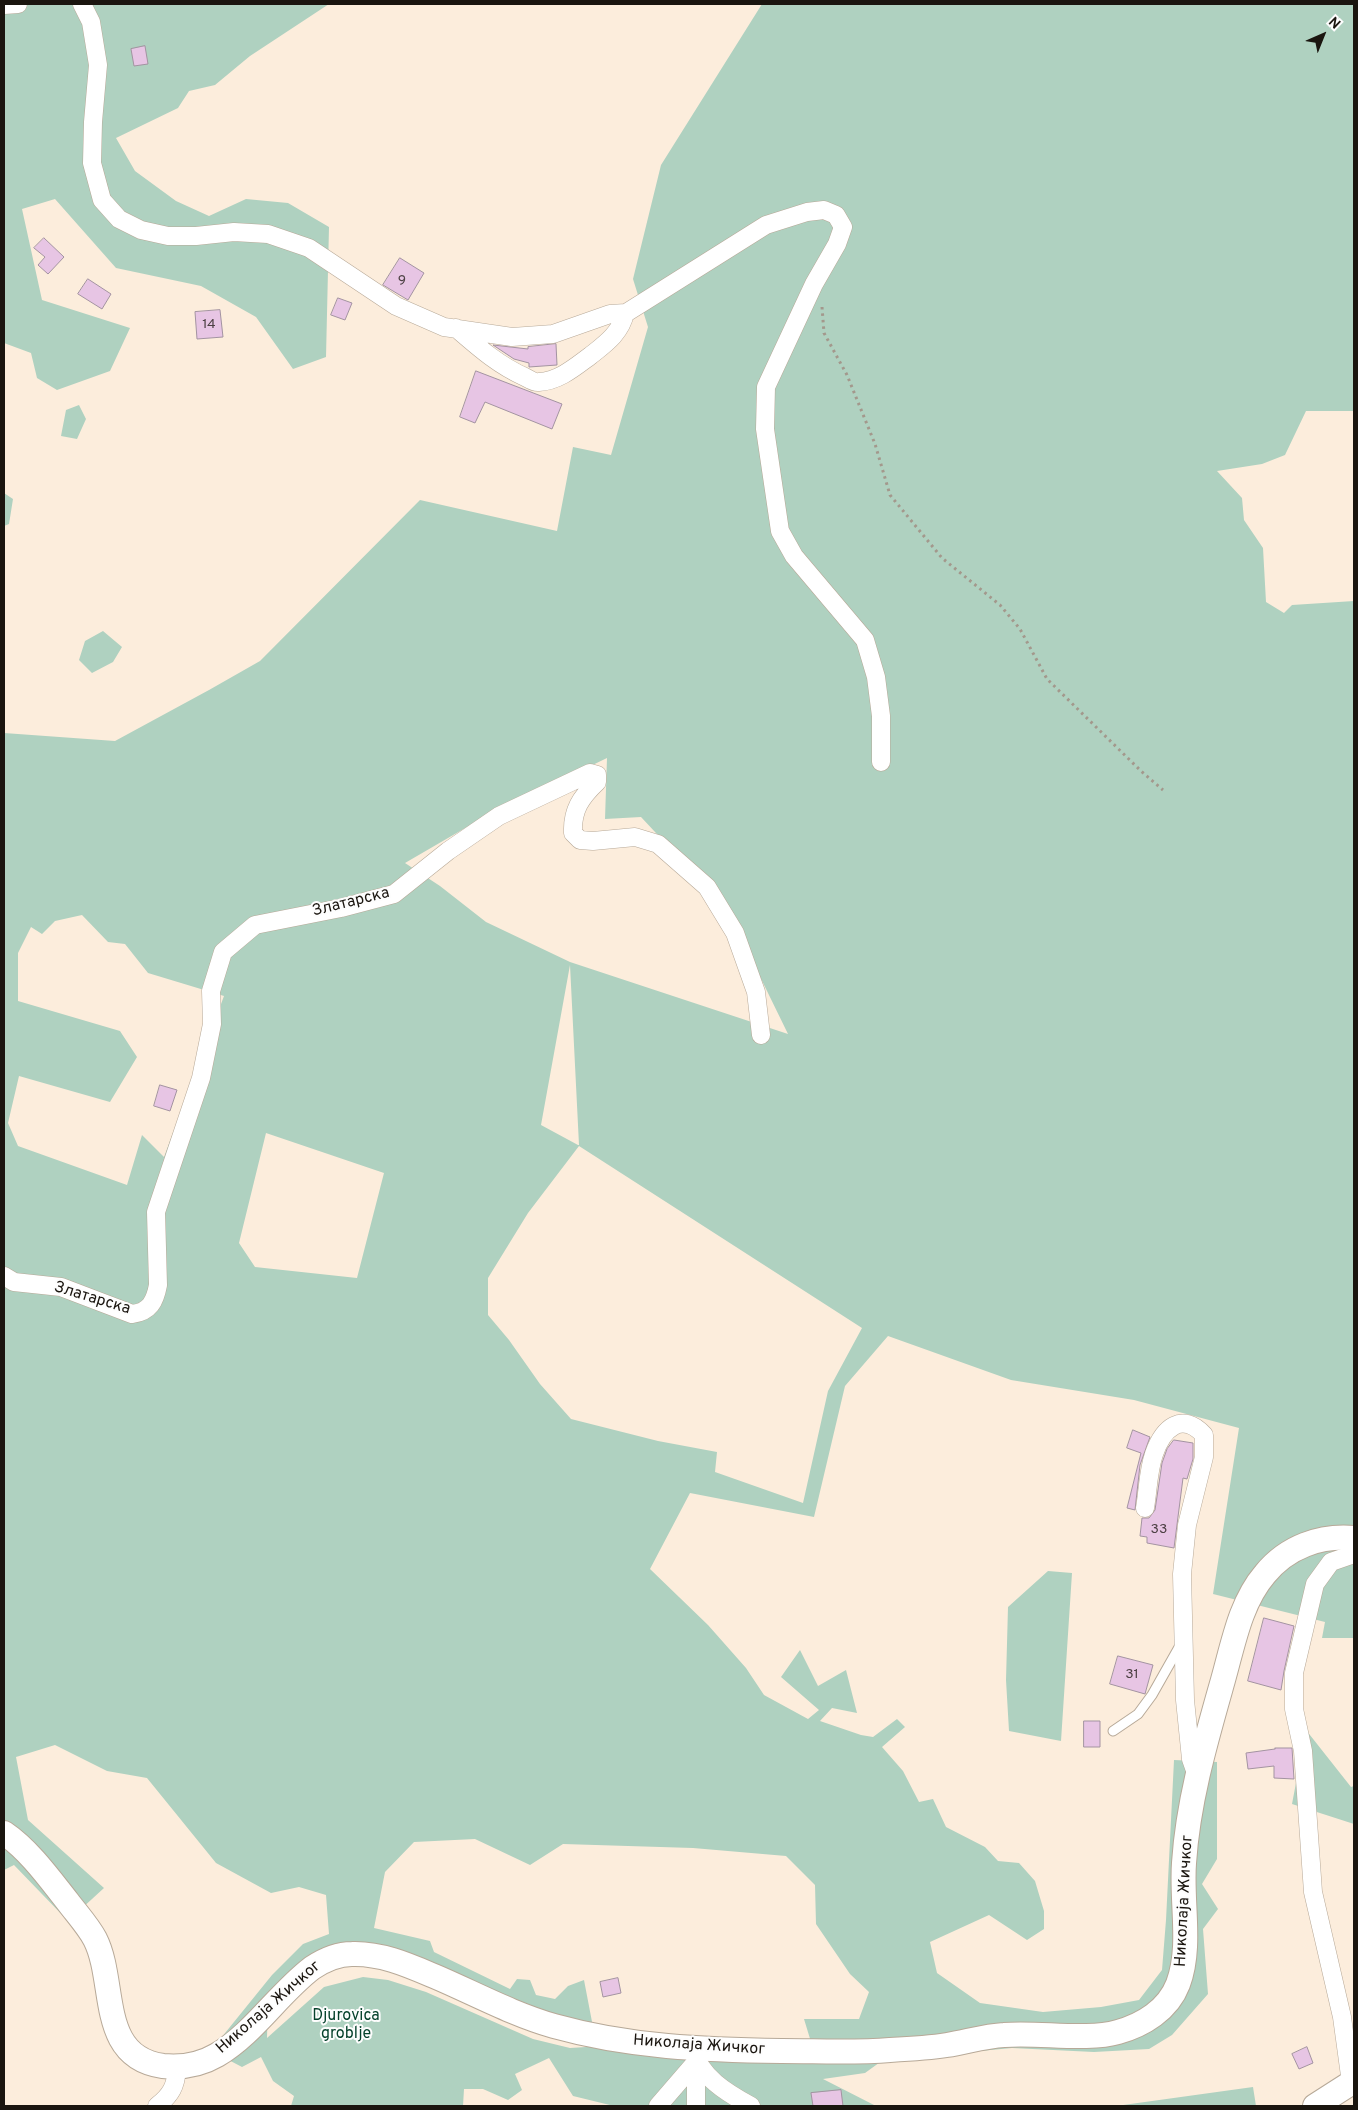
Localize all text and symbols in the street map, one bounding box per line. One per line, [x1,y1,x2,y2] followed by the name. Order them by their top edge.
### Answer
[1298,10,1348,60] north arrow
[1324,14,1343,33] text: N
[398,273,406,289] house number: 9
[202,317,216,333] house number: 14
[310,884,392,922] street label: Златарска
[51,1278,133,1320] street label: Златарска
[1151,1522,1167,1538] house number: 33
[1125,1667,1139,1683] house number: 31
[1172,1834,1198,1968] street label: Николаја Жичког
[213,1957,325,2059] street label: Николаја Жичког
[312,2007,380,2045] park label: Djurovica groblje
[632,2032,766,2060] street label: Николаја Жичког

